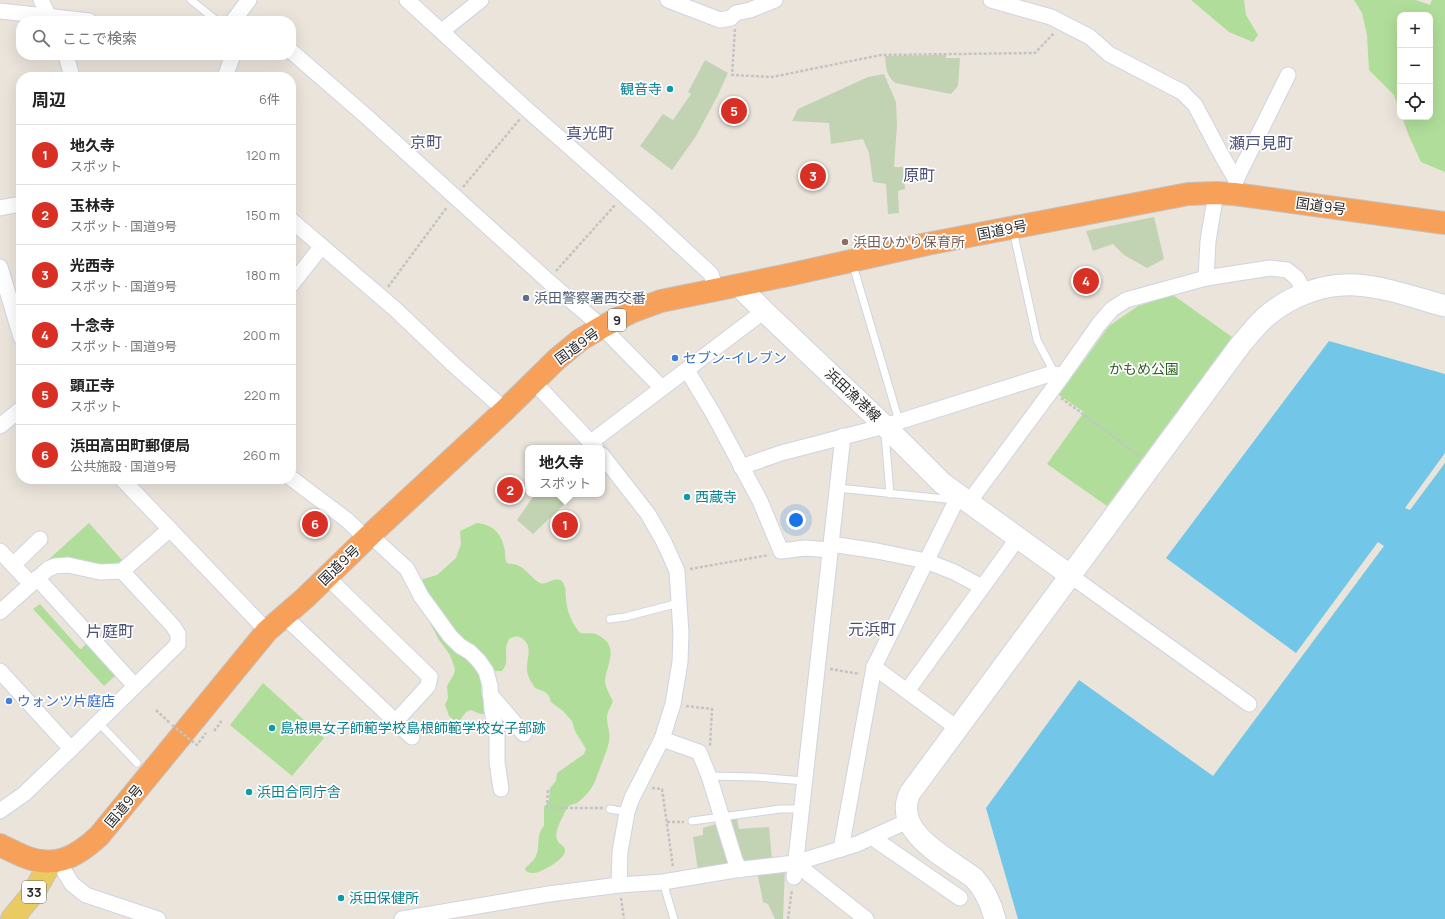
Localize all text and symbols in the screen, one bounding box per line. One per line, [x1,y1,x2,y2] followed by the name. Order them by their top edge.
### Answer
[1397,12,1433,120] map controls
[1397,12,1433,48] button: +
[16,16,296,60] search box
[30,27,52,49] icon: search
[62,28,137,49] text: ここで検索
[1397,48,1433,84] button: −
[620,79,662,98] place label: 観音寺
[665,84,675,94] marker: 観音寺
[1397,84,1433,120] button: locate
[32,88,66,111] text: 周辺
[259,90,280,108] text: 6件
[721,96,747,126] pin: 5
[566,122,614,144] district label: 真光町
[410,131,442,153] district label: 京町
[1229,132,1293,154] district label: 瀬戸見町
[70,135,115,156] text: 地久寺
[42,146,48,164] text: 1
[246,146,280,164] text: 120 m
[70,157,122,175] text: スポット
[800,161,826,191] pin: 3
[903,164,935,186] district label: 原町
[1295,193,1347,218] street label: 国道9号
[70,195,115,216] text: 玉林寺
[41,206,49,224] text: 2
[246,206,280,224] text: 150 m
[975,215,1029,244] street label: 国道9号
[70,217,177,235] text: スポット · 国道9号
[853,232,965,251] place label: 浜田ひかり保育所
[840,237,850,247] marker: 浜田ひかり保育所
[70,255,115,276] text: 光西寺
[41,266,49,284] text: 3
[246,266,280,284] text: 180 m
[1073,266,1099,296] pin: 4
[70,277,177,295] text: スポット · 国道9号
[534,288,646,307] place label: 浜田警察署西交番
[521,293,531,303] marker: 浜田警察署西交番
[608,309,626,331] road number: 9
[70,315,115,336] text: 十念寺
[551,323,603,368] street label: 国道9号
[41,326,49,344] text: 4
[243,326,280,344] text: 200 m
[70,337,177,355] text: スポット · 国道9号
[683,348,787,367] place label: セブン-イレブン
[670,353,680,363] marker: セブン-イレブン
[1109,359,1179,378] park label: かもめ公園
[821,364,885,425] street label: 浜田漁港線
[70,375,115,396] text: 顕正寺
[41,386,49,404] text: 5
[244,386,280,404] text: 220 m
[70,397,122,415] text: スポット
[70,435,190,456] text: 浜田高田町郵便局
[525,445,605,497] popup
[41,446,49,464] text: 6
[243,446,280,464] text: 260 m
[539,452,584,473] text: 地久寺
[70,457,177,475] text: 公共施設 · 国道9号
[539,474,591,492] text: スポット
[497,475,523,505] pin: 2
[695,487,737,506] place label: 西蔵寺
[682,492,692,502] marker: 西蔵寺
[302,509,328,539] pin: 6
[552,510,578,540] pin: 1
[786,510,806,530] your location
[314,540,363,589] street label: 国道9号
[848,618,896,640] district label: 元浜町
[86,620,134,642] district label: 片庭町
[17,691,115,710] place label: ウォンツ片庭店
[4,696,14,706] marker: ウォンツ片庭店
[280,718,546,737] place label: 島根県女子師範学校島根師範学校女子部跡
[267,723,277,733] marker: 島根県女子師範学校島根師範学校女子部跡
[100,780,147,831] street label: 国道9号
[257,782,341,801] place label: 浜田合同庁舎
[244,787,254,797] marker: 浜田合同庁舎
[22,881,46,903] road number: 33
[349,888,419,907] place label: 浜田保健所
[336,893,346,903] marker: 浜田保健所

